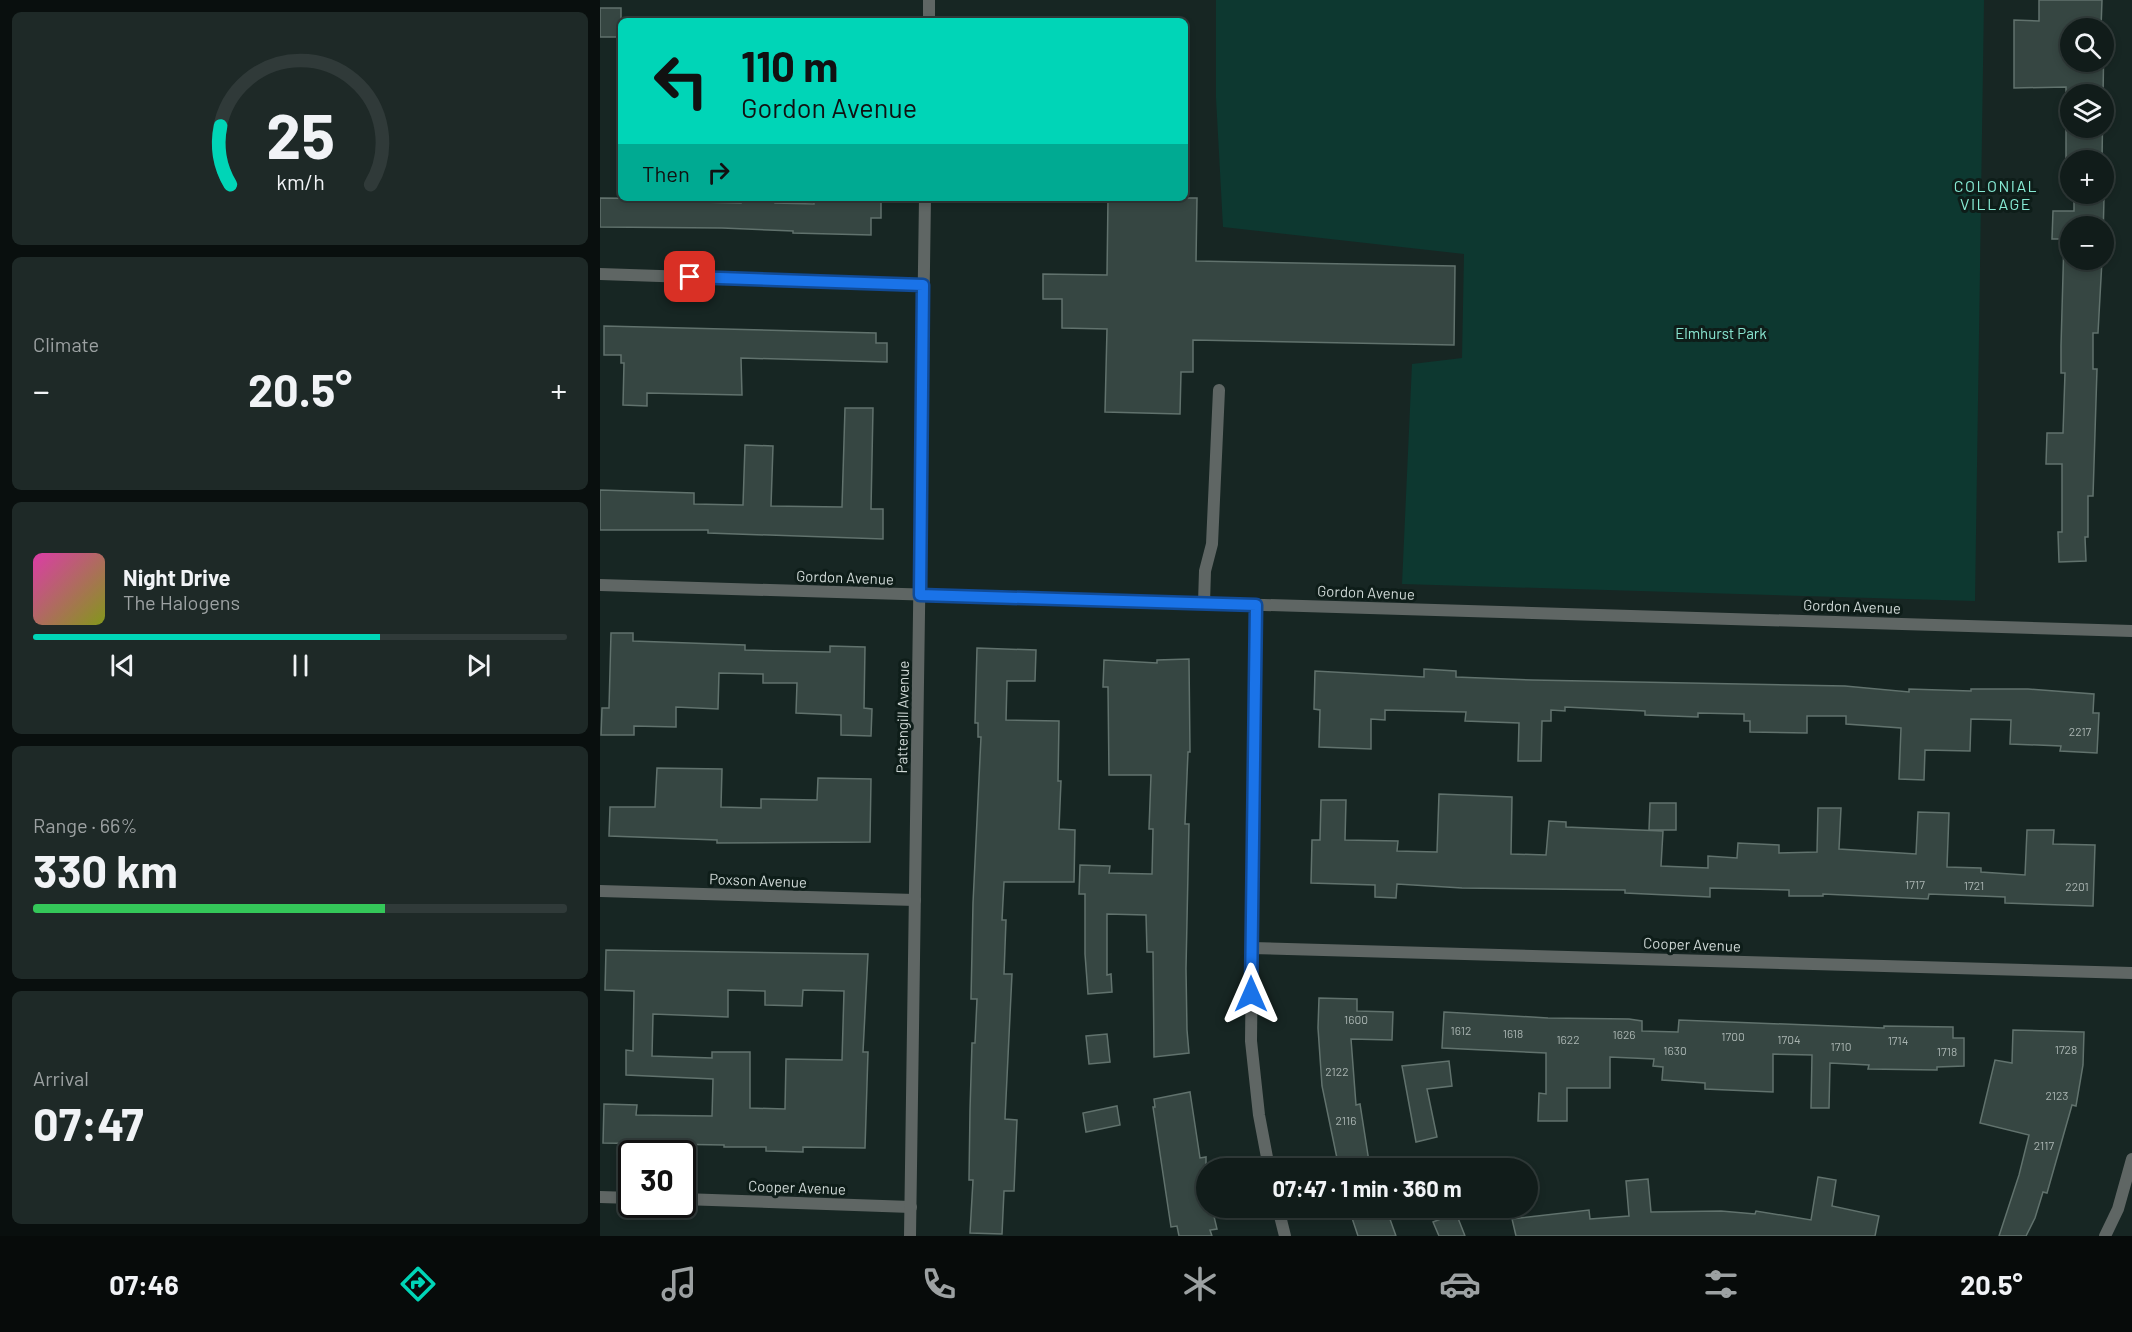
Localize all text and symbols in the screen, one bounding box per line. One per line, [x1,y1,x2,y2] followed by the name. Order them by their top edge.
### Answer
[2060,18,2114,270] map controls
[2060,18,2114,72] button: search
[741,40,838,90] text: 110 m
[642,42,720,120] icon: left
[2060,84,2114,138] button: layers
[741,91,917,123] text: Gordon Avenue
[266,98,334,172] text: 25
[2060,150,2114,204] button: +
[702,156,735,189] icon: right
[642,160,690,186] text: Then
[276,170,324,195] text: km/h
[1954,176,2038,213] district label: COLONIAL VILLAGE
[2060,216,2114,270] button: −
[664,251,715,302] pin
[673,260,706,293] icon: arrive
[1675,324,1767,342] park label: Elmhurst Park
[33,332,99,356] text: Climate
[248,362,352,416] text: 20.5°
[33,370,50,410] text: −
[551,370,567,410] text: +
[123,564,231,590] text: Night Drive
[796,566,894,588] street label: Gordon Avenue
[1317,581,1415,603] street label: Gordon Avenue
[123,590,240,614] text: The Halogens
[1803,595,1901,617] street label: Gordon Avenue
[106,649,139,682] icon: previous
[284,649,317,682] icon: pause
[462,649,495,682] icon: next
[892,661,912,773] street label: Pattengill Avenue
[2069,724,2092,738] house number: 2217
[33,813,137,837] text: Range · 66%
[33,843,178,897] text: 330 km
[709,869,807,891] street label: Poxson Avenue
[1905,877,1925,891] house number: 1717
[1964,878,1984,892] house number: 1721
[2065,879,2089,893] house number: 2201
[1643,933,1741,955] street label: Cooper Avenue
[1219,962,1283,1026] position arrow
[1344,1012,1368,1026] house number: 1600
[1451,1023,1471,1037] house number: 1612
[1503,1026,1523,1040] house number: 1618
[1613,1027,1636,1041] house number: 1626
[1721,1029,1745,1043] house number: 1700
[1556,1032,1580,1046] house number: 1622
[1777,1032,1801,1046] house number: 1704
[1888,1033,1908,1047] house number: 1714
[1831,1039,1851,1053] house number: 1710
[2055,1042,2077,1056] house number: 1728
[1663,1043,1687,1057] house number: 1630
[1937,1044,1957,1058] house number: 1718
[1325,1064,1349,1078] house number: 2122
[33,1066,89,1090] text: Arrival
[2045,1088,2069,1102] house number: 2123
[33,1096,144,1150] text: 07:47
[1336,1113,1356,1127] house number: 2116
[2034,1138,2055,1152] house number: 2117
[618,1140,696,1218] speed limit sign: 30
[1272,1175,1462,1201] text: 07:47 · 1 min · 360 m
[748,1176,846,1198] street label: Cooper Avenue
[397,1263,439,1305] icon: directions
[658,1263,700,1305] icon: music
[918,1263,960,1305] icon: phone
[1179,1263,1221,1305] icon: climate
[1439,1263,1481,1305] icon: car
[1700,1263,1742,1305] icon: filters
[109,1268,179,1300] text: 07:46
[1960,1268,2023,1300] text: 20.5°

